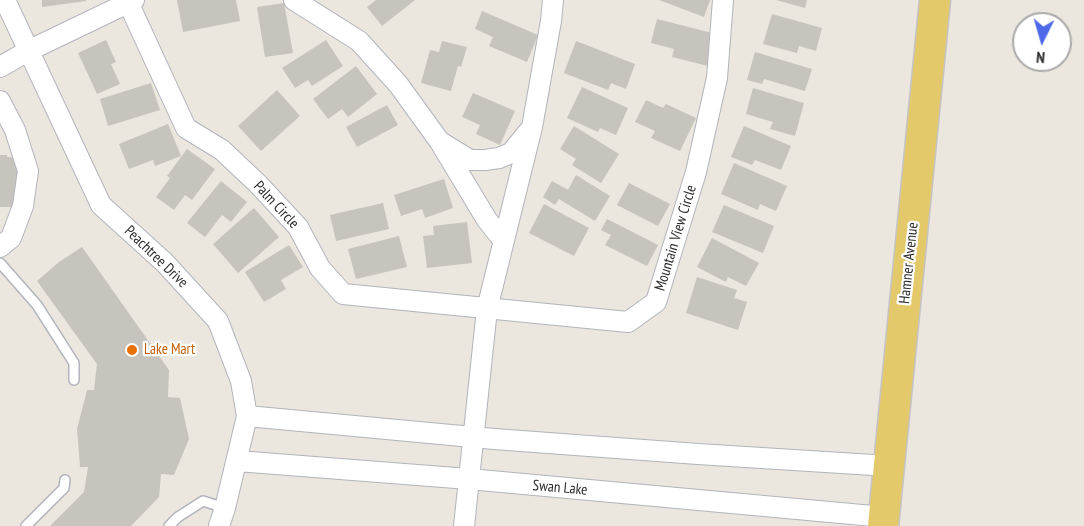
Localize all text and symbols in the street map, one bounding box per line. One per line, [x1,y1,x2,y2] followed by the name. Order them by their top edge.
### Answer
[1012,12,1072,72] north arrow
[1035,48,1046,68] text: N
[250,178,302,232] street label: Palm Circle
[651,183,701,293] street label: Mountain View Circle
[896,221,922,305] street label: Hamner Avenue
[120,222,192,292] street label: Peachtree Drive
[144,341,195,359] place label: Lake Mart
[125,343,139,357] marker: Lake Mart
[532,477,588,499] street label: Swan Lake

